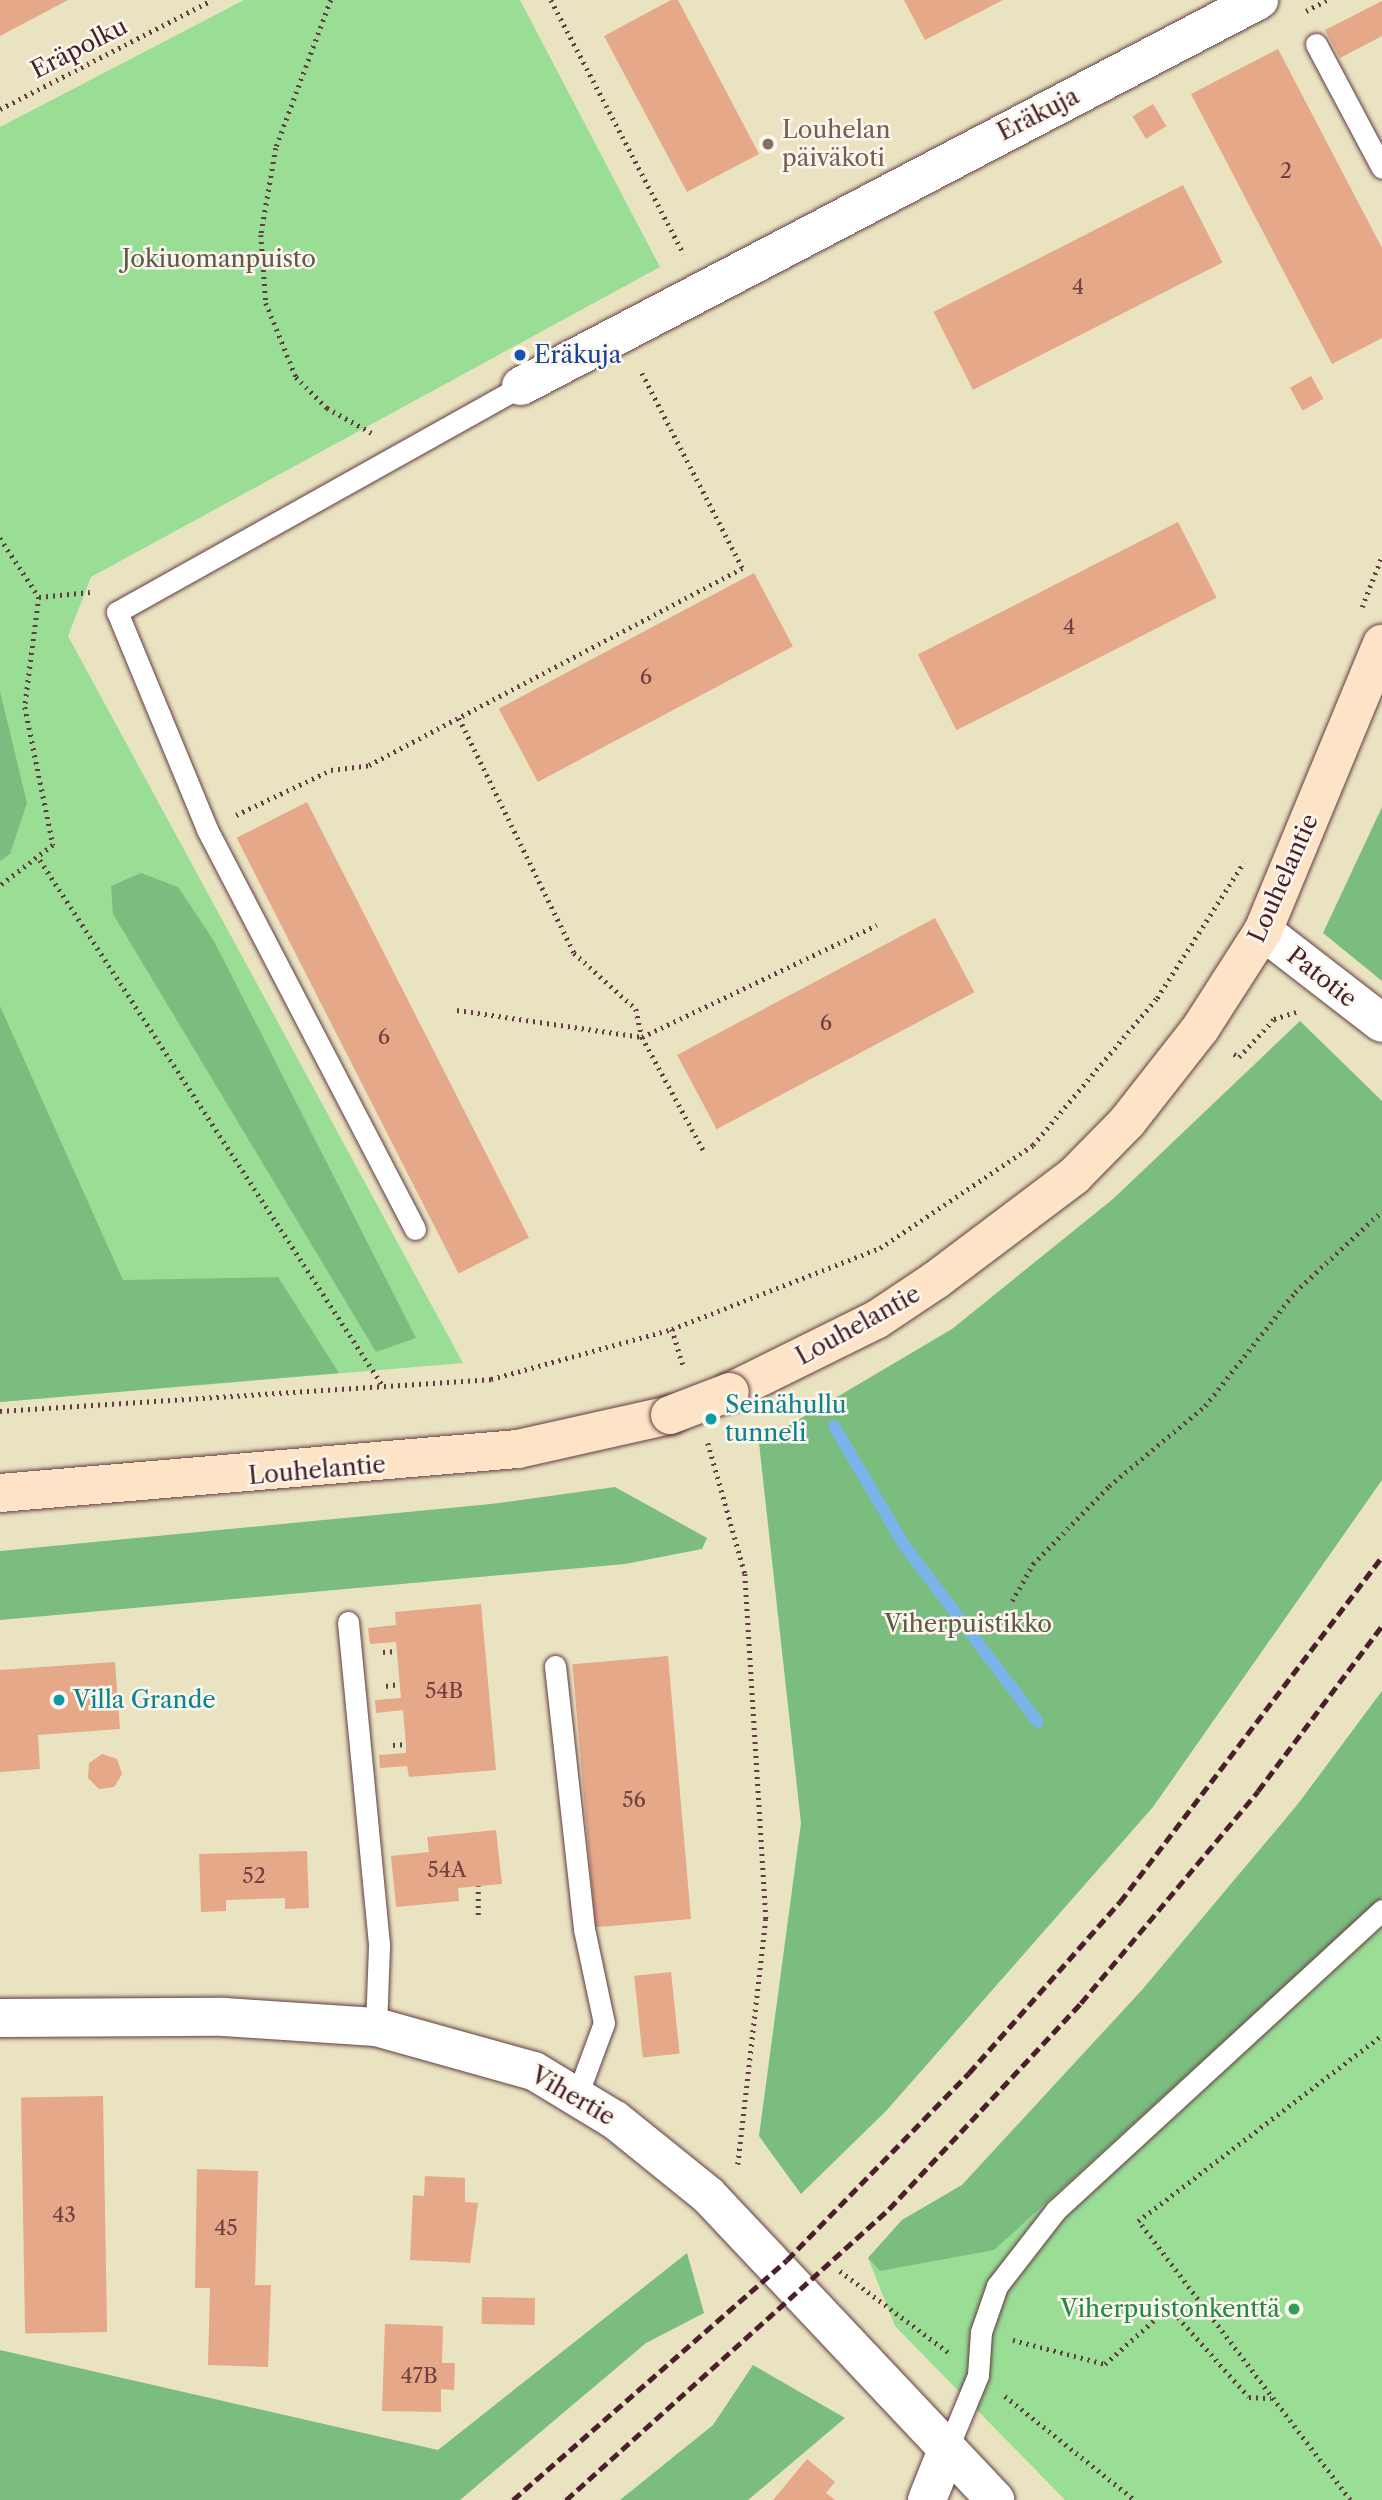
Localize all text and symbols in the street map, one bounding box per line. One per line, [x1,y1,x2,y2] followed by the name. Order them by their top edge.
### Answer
[26,11,132,85] street label: Eräpolku
[993,81,1083,147] street label: Eräkuja
[782,116,890,172] place label: Louhelan päiväkoti
[760,136,776,152] marker: Louhelan päiväkoti
[1280,158,1292,184] house number: 2
[122,245,316,273] park label: Jokiuomanpuisto
[1072,274,1084,300] house number: 4
[534,341,621,369] place label: Eräkuja
[512,347,528,363] marker: Eräkuja
[1063,614,1075,640] house number: 4
[640,664,652,690] house number: 6
[1242,809,1324,947] street label: Louhelantie
[1281,941,1363,1013] street label: Patotie
[820,1010,832,1036] house number: 6
[378,1024,390,1050] house number: 6
[791,1279,925,1371] street label: Louhelantie
[725,1391,847,1447] place label: Seinähullu tunneli
[703,1411,719,1427] marker: Seinähullu tunneli
[247,1450,387,1490] street label: Louhelantie
[884,1610,1052,1638] park label: Viherpuistikko
[425,1678,463,1704] house number: 54B
[73,1686,216,1714] place label: Villa Grande
[51,1692,67,1708] marker: Villa Grande
[622,1787,646,1813] house number: 56
[427,1857,467,1883] house number: 54A
[242,1863,266,1889] house number: 52
[526,2060,620,2132] street label: Vihertie
[52,2202,76,2228] house number: 43
[214,2215,238,2241] house number: 45
[1060,2295,1280,2323] place label: Viherpuistonkenttä
[1286,2301,1302,2317] marker: Viherpuistonkenttä
[400,2363,438,2389] house number: 47B

